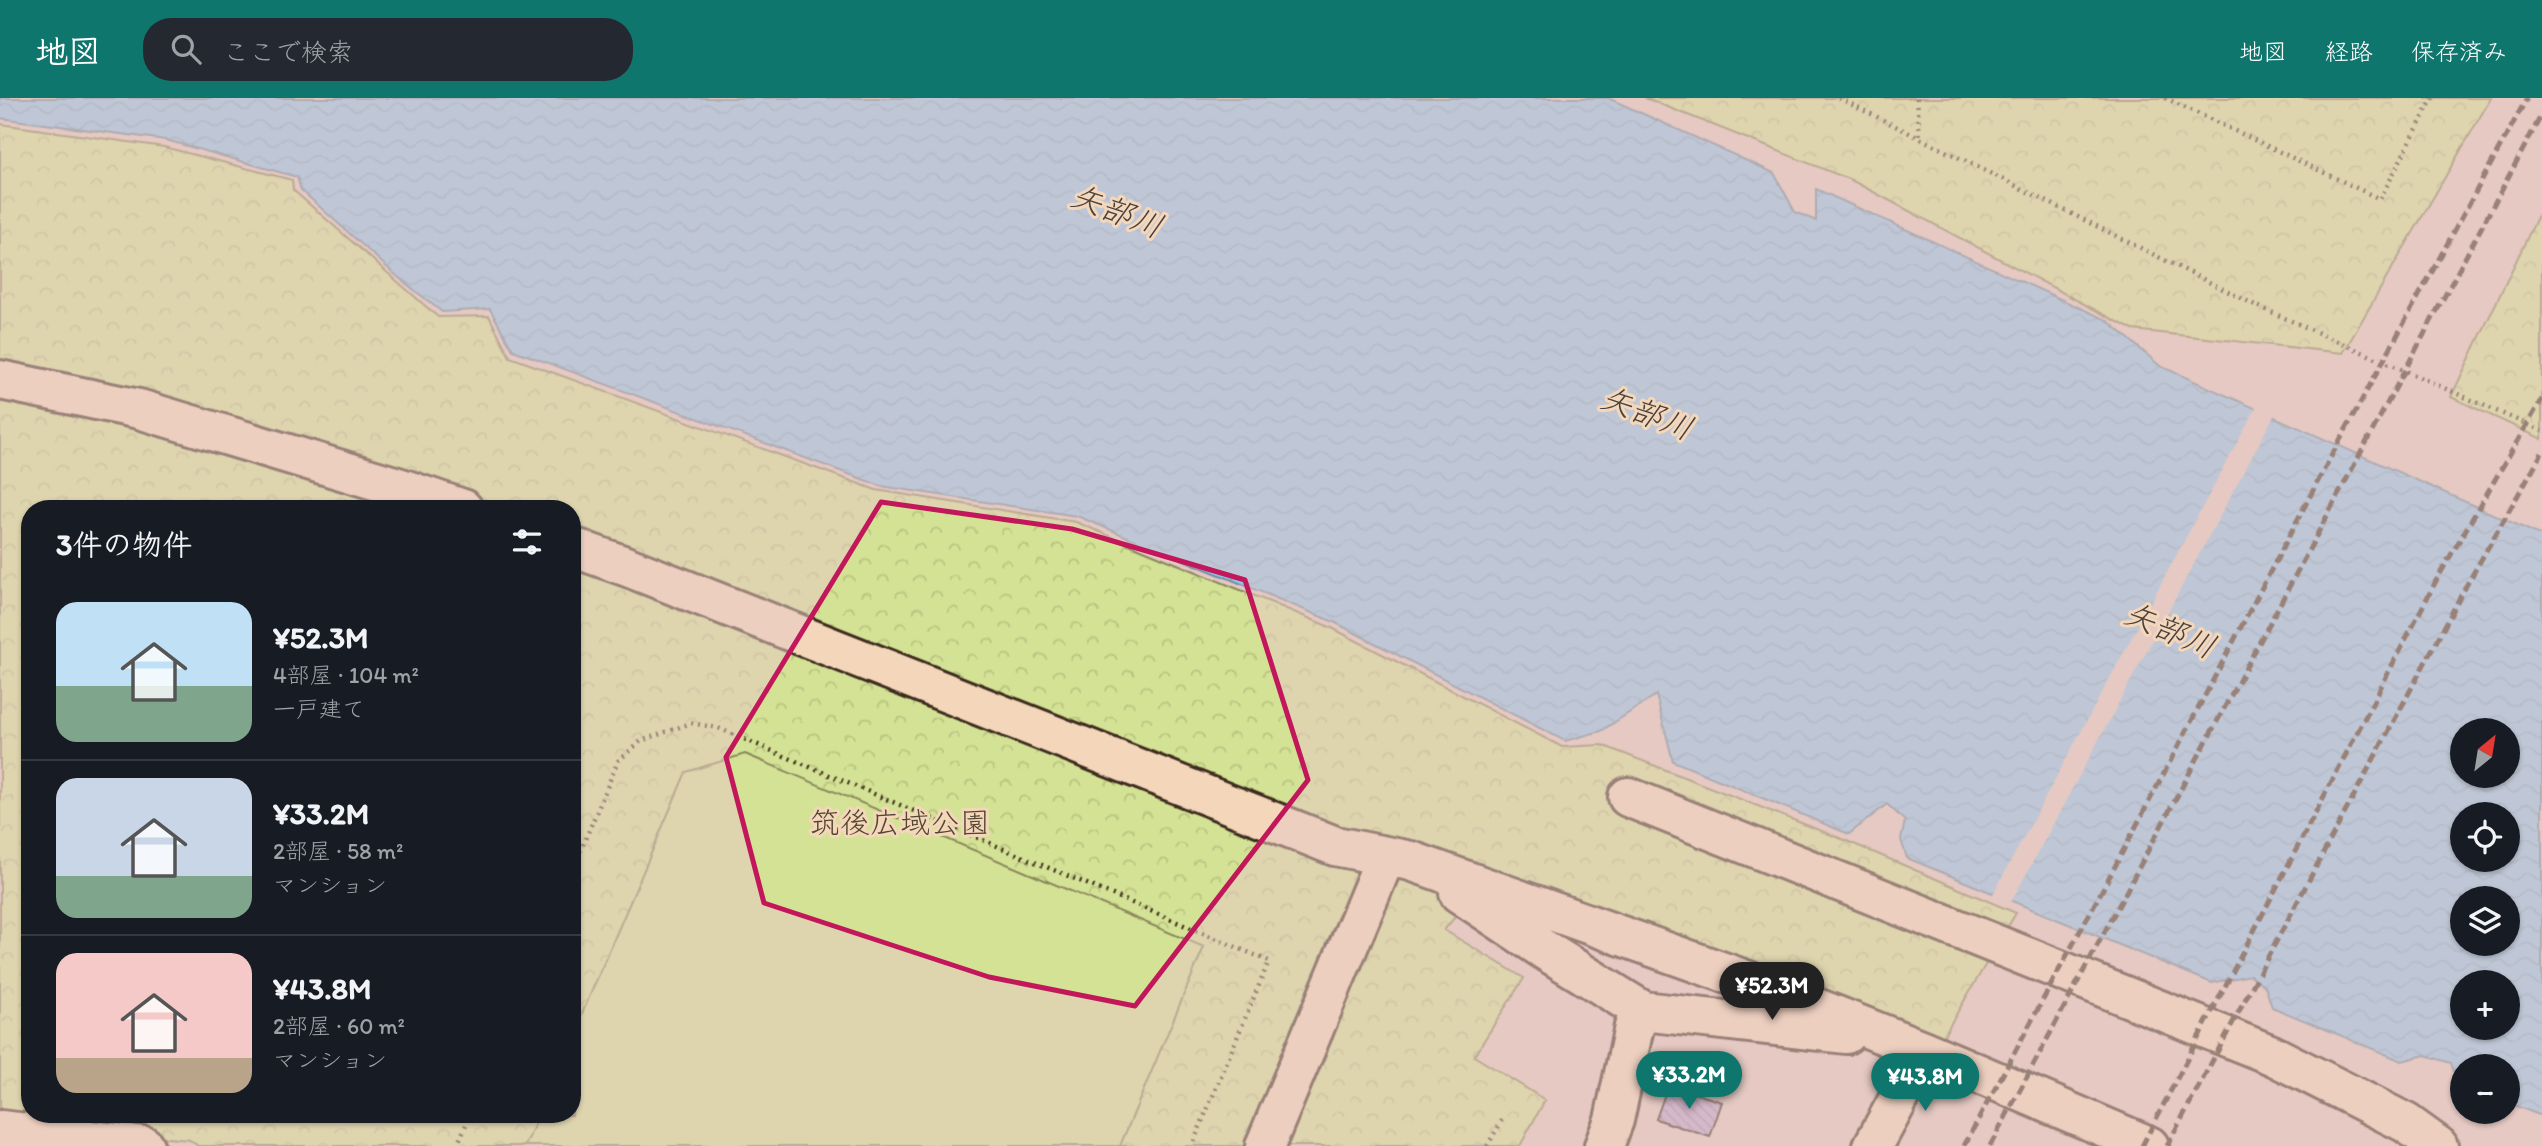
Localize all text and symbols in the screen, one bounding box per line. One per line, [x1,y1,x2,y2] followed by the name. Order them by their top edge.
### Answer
[143,18,633,81] search box
[167,30,205,68] icon: search
[35,32,101,71] text: 地図
[223,36,353,68] text: ここで検索
[2239,37,2287,66] text: 地図
[2325,37,2373,66] text: 経路
[2411,37,2507,66] text: 保存済み
[1065,176,1169,246] water label: 矢部川
[1595,378,1699,448] water label: 矢部川
[508,523,546,561] icon: filters
[56,526,192,563] text: 3件の物件
[2118,594,2222,666] water label: 矢部川
[273,619,369,656] text: ¥52.3M
[112,630,196,714] icon: home
[273,661,419,689] text: 4部屋 · 104 m²
[273,695,365,723] text: 一戸建て
[2450,718,2520,788] north arrow
[2450,718,2520,1124] map controls
[273,795,369,832] text: ¥33.2M
[2450,802,2520,872] button: locate
[810,804,990,841] park label: 筑後広域公園
[112,806,196,890] icon: home
[273,837,403,865] text: 2部屋 · 58 m²
[273,871,387,899] text: マンション
[2450,886,2520,956] button: layers
[1715,962,1829,1022] pin: ¥52.3M
[273,970,372,1007] text: ¥43.8M
[2450,970,2520,1040] button: +
[1735,971,1809,999] text: ¥52.3M
[112,981,196,1065] icon: home
[273,1012,405,1040] text: 2部屋 · 60 m²
[273,1046,387,1074] text: マンション
[1632,1052,1746,1111] pin: ¥33.2M
[1868,1054,1982,1113] pin: ¥43.8M
[2450,1054,2520,1124] button: −
[1652,1060,1726,1088] text: ¥33.2M
[1887,1062,1963,1090] text: ¥43.8M

